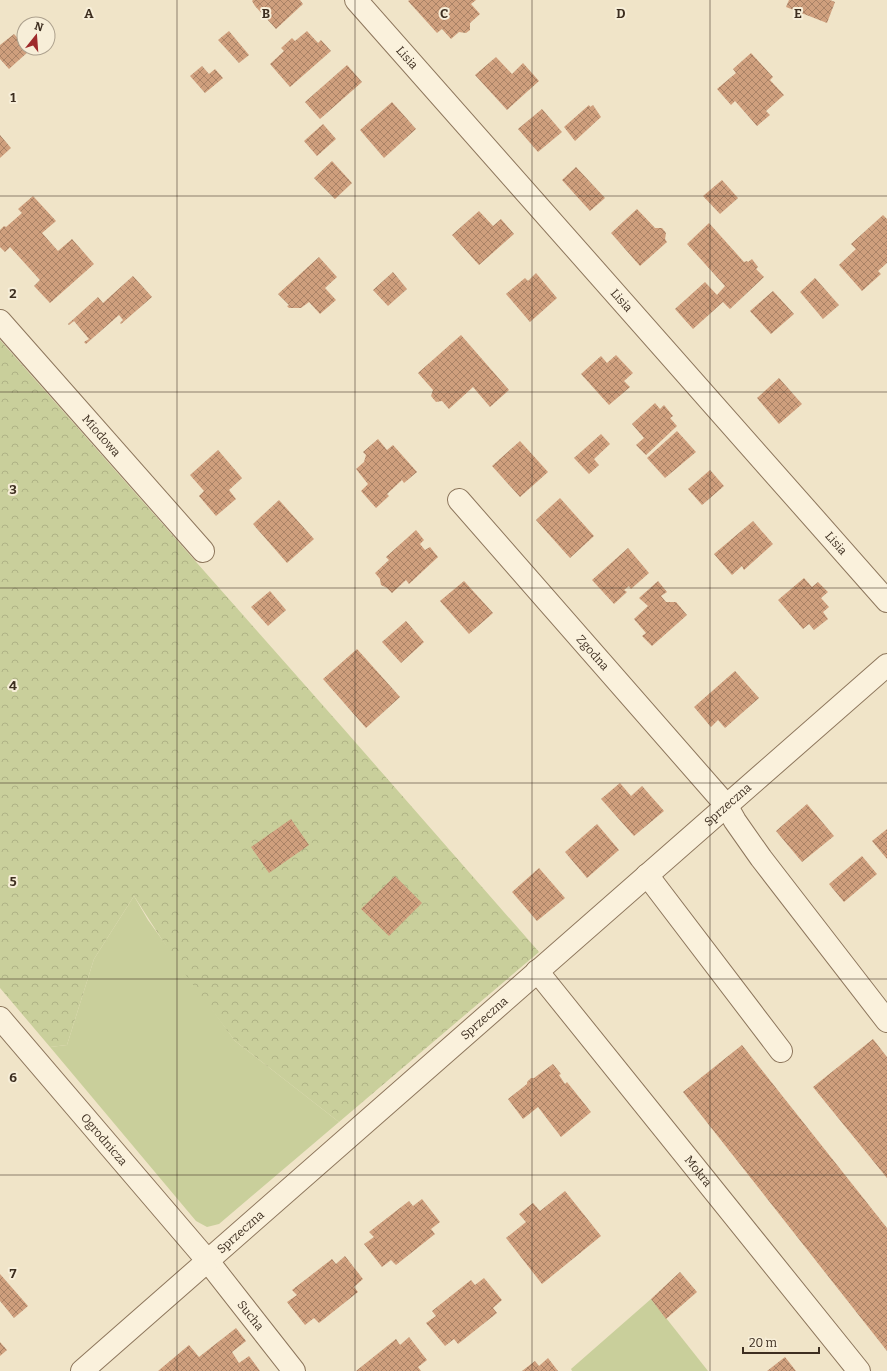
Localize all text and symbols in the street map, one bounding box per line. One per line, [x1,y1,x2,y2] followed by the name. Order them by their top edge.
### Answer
[84,6,94,21] text: A
[262,6,270,21] text: B
[440,6,448,21] text: C
[616,6,626,21] text: D
[794,6,802,21] text: E
[16,16,56,56] north arrow
[33,19,45,35] text: N
[393,43,421,72] street label: Lisia
[10,90,16,105] text: 1
[9,286,17,301] text: 2
[608,286,636,315] street label: Lisia
[79,412,124,460] street label: Miodowa
[9,482,17,497] text: 3
[822,529,850,558] street label: Lisia
[574,632,612,673] street label: Zgodna
[9,678,17,693] text: 4
[701,780,754,829] street label: Sprzeczna
[9,874,17,889] text: 5
[458,994,511,1043] street label: Sprzeczna
[9,1070,17,1085] text: 6
[78,1111,130,1169] street label: Ogrodnicza
[682,1153,715,1190] street label: Mokra
[214,1207,267,1256] street label: Sprzeczna
[10,1266,17,1281] text: 7
[234,1298,267,1334] street label: Sucha
[743,1329,819,1355] scale bar
[749,1336,778,1350] text: 20 m

